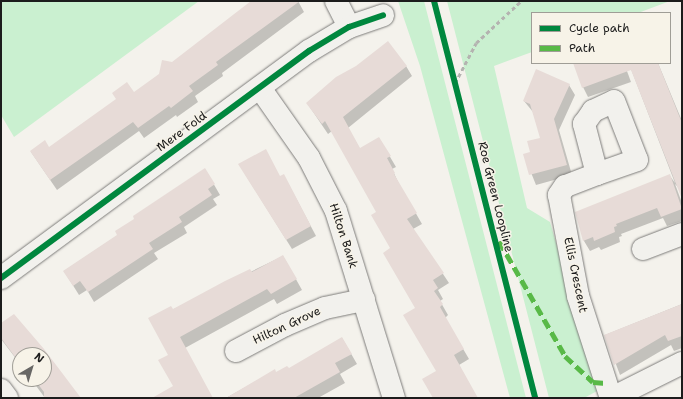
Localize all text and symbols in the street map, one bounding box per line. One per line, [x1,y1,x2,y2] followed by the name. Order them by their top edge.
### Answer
[531,12,671,64] legend
[569,20,630,36] text: Cycle path
[569,40,595,56] text: Path
[154,109,210,155] street label: Mere Fold
[474,140,516,254] street label: Roe Green Loopline
[326,202,360,270] street label: Hilton Bank
[560,236,590,314] street label: Ellis Crescent
[251,304,323,348] street label: Hilton Grove
[12,347,52,387] north arrow
[31,349,47,367] text: N

